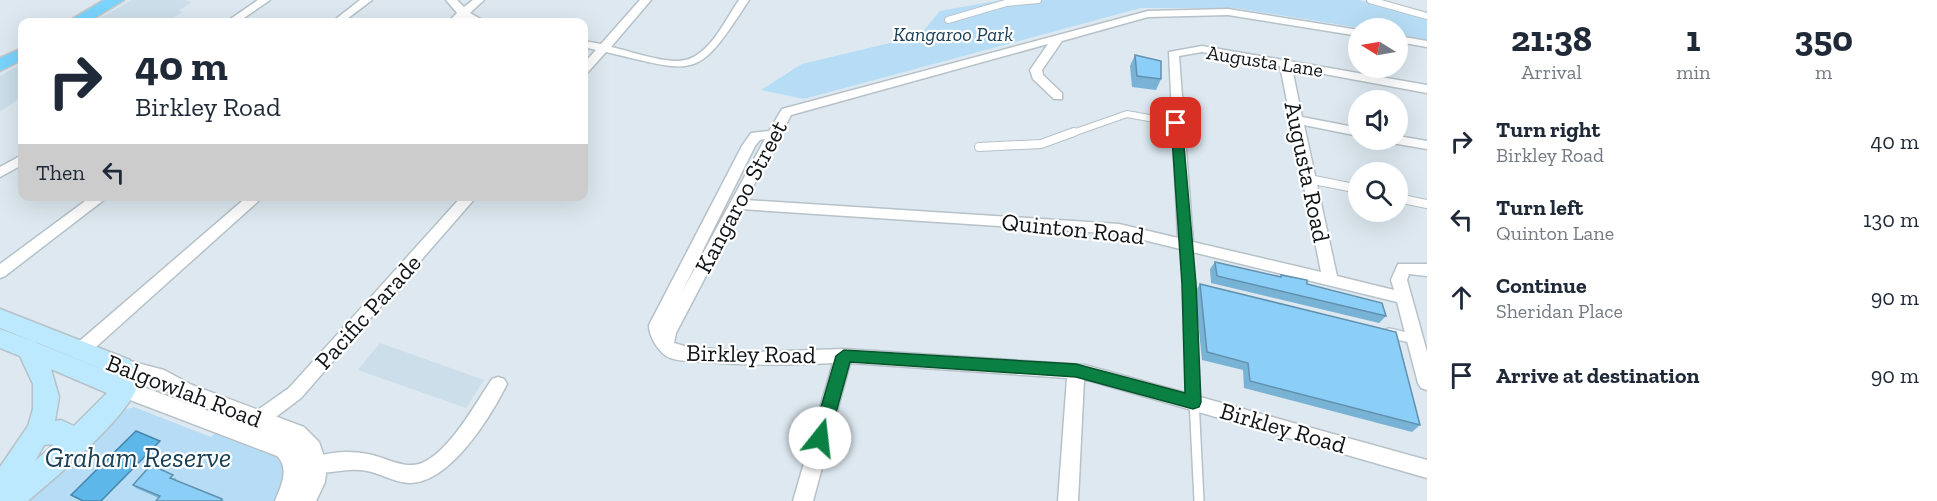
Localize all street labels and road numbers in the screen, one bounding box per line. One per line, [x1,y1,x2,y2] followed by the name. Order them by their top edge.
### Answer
[1205,40,1325,82] street label: Augusta Lane
[1278,99,1337,245] street label: Augusta Road
[688,115,793,278] street label: Kangaroo Street
[1000,207,1146,250] street label: Quinton Road
[308,248,427,375] street label: Pacific Parade
[686,338,816,369] street label: Birkley Road
[102,348,266,433] street label: Balgowlah Road
[1217,396,1349,459] street label: Birkley Road

